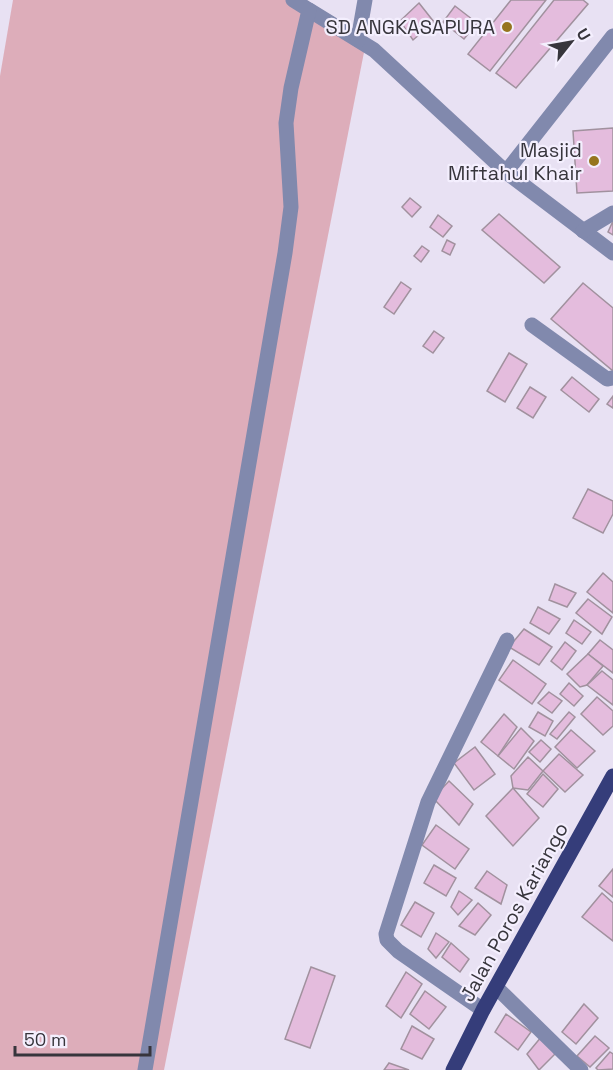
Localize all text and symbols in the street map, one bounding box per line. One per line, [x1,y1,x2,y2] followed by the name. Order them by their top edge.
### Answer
[541,12,601,72] north arrow
[326,14,495,40] place label: SD ANGKASAPURA
[500,20,514,34] marker: SD ANGKASAPURA
[572,25,595,45] text: U
[448,137,582,186] place label: Masjid Miftahul Khair
[587,154,601,168] marker: Masjid Miftahul Khair
[454,818,574,1006] street label: Jalan Poros Kariango
[15,1019,150,1057] scale bar
[24,1028,66,1051] text: 50 m

